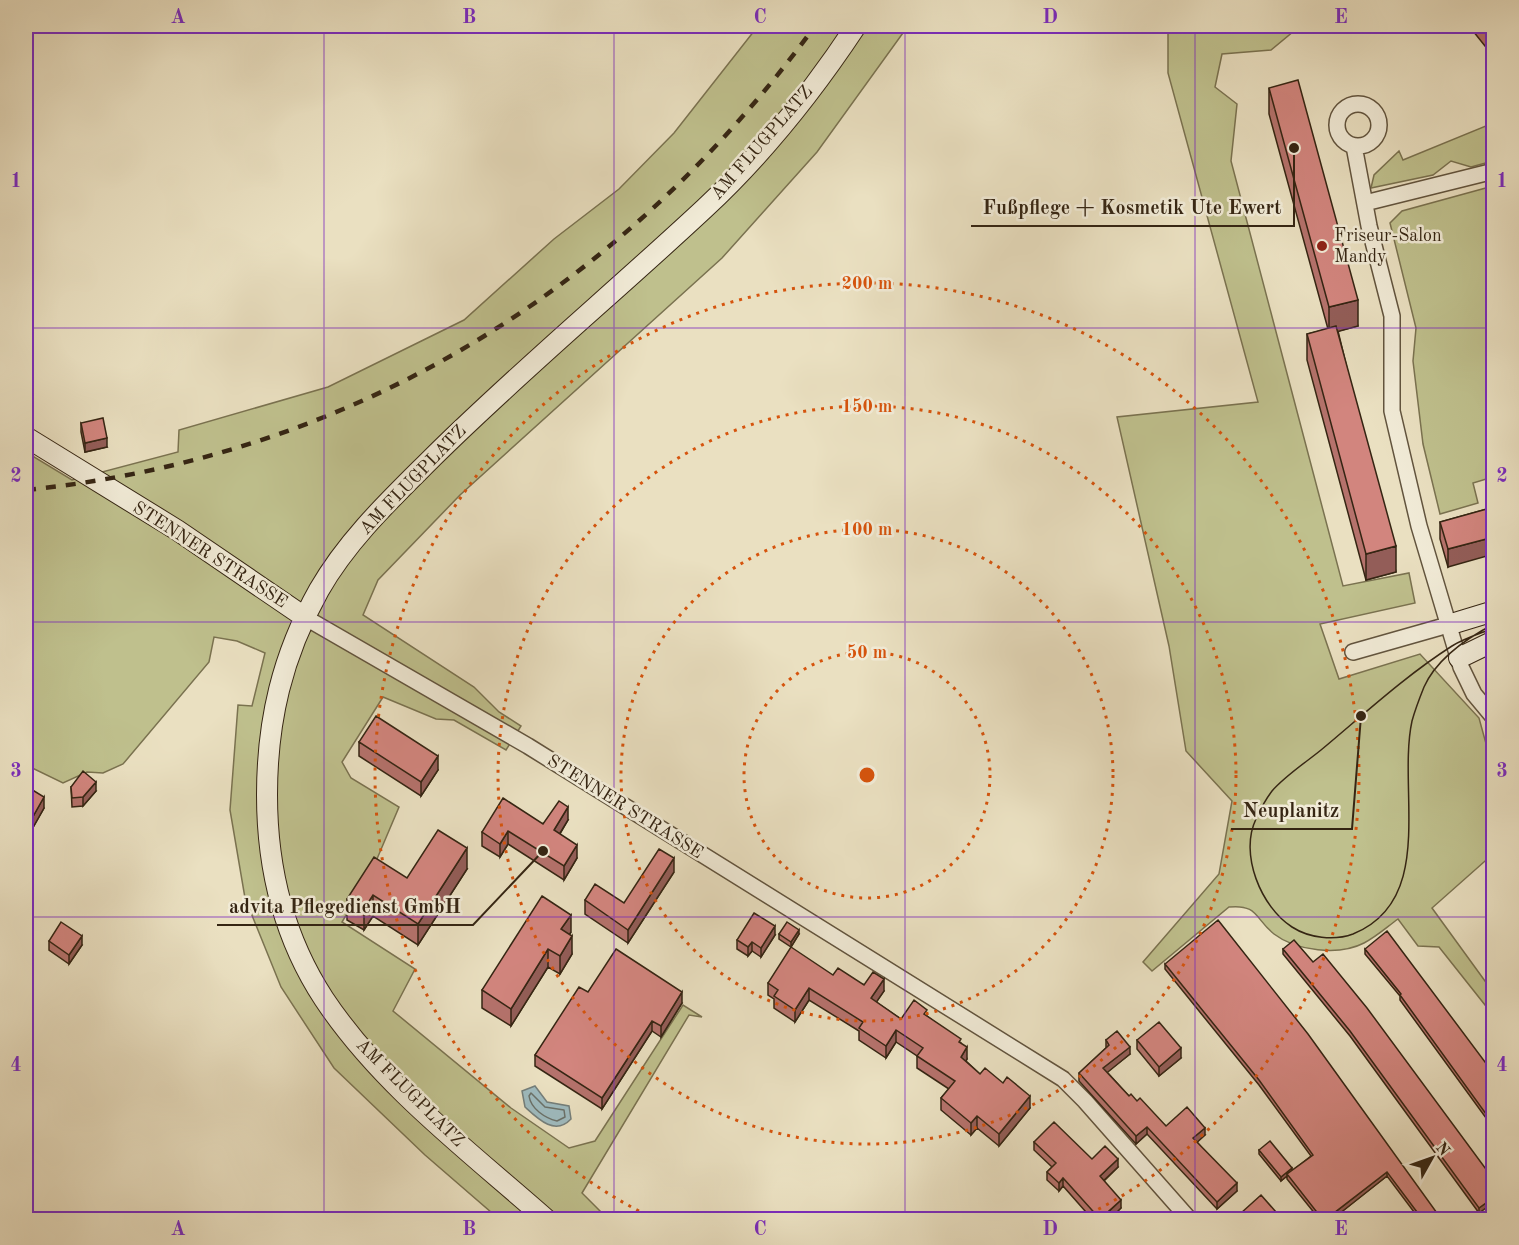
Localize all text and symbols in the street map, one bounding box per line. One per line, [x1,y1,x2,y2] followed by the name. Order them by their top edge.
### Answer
[170,8,186,28] text: A
[462,8,476,28] text: B
[753,8,767,28] text: C
[1042,8,1058,28] text: D
[1334,8,1348,28] text: E
[708,83,816,203] street label: AM FLUGPLATZ
[10,172,22,192] text: 1
[1496,172,1508,192] text: 1
[971,188,1294,226] callout: Fußpflege + Kosmetik Ute Ewert
[983,199,1281,219] text: Fußpflege + Kosmetik Ute Ewert
[1334,227,1442,266] place label: Friseur-Salon Mandy
[1315,239,1329,253] marker: Friseur-Salon Mandy
[842,275,892,293] text: 200 m
[842,398,892,416] text: 150 m
[356,422,470,538] street label: AM FLUGPLATZ
[10,467,22,487] text: 2
[1496,467,1508,487] text: 2
[130,498,290,612] street label: STENNER STRASSE
[842,521,892,539] text: 100 m
[847,644,887,662] text: 50 m
[544,752,706,862] street label: STENNER STRASSE
[10,762,22,782] text: 3
[1496,762,1508,782] text: 3
[857,765,877,785] centre of rings
[1231,791,1352,829] callout: Neuplanitz
[1243,802,1339,822] text: Neuplanitz
[217,887,473,925] callout: advita Pflegedienst GmbH
[229,898,461,918] text: advita Pflegedienst GmbH
[353,1036,467,1150] street label: AM FLUGPLATZ
[10,1056,22,1076] text: 4
[1496,1056,1508,1076] text: 4
[1402,1128,1462,1188] north arrow
[1432,1140,1453,1160] text: N
[170,1220,186,1240] text: A
[462,1220,476,1240] text: B
[753,1220,767,1240] text: C
[1042,1220,1058,1240] text: D
[1334,1220,1348,1240] text: E

